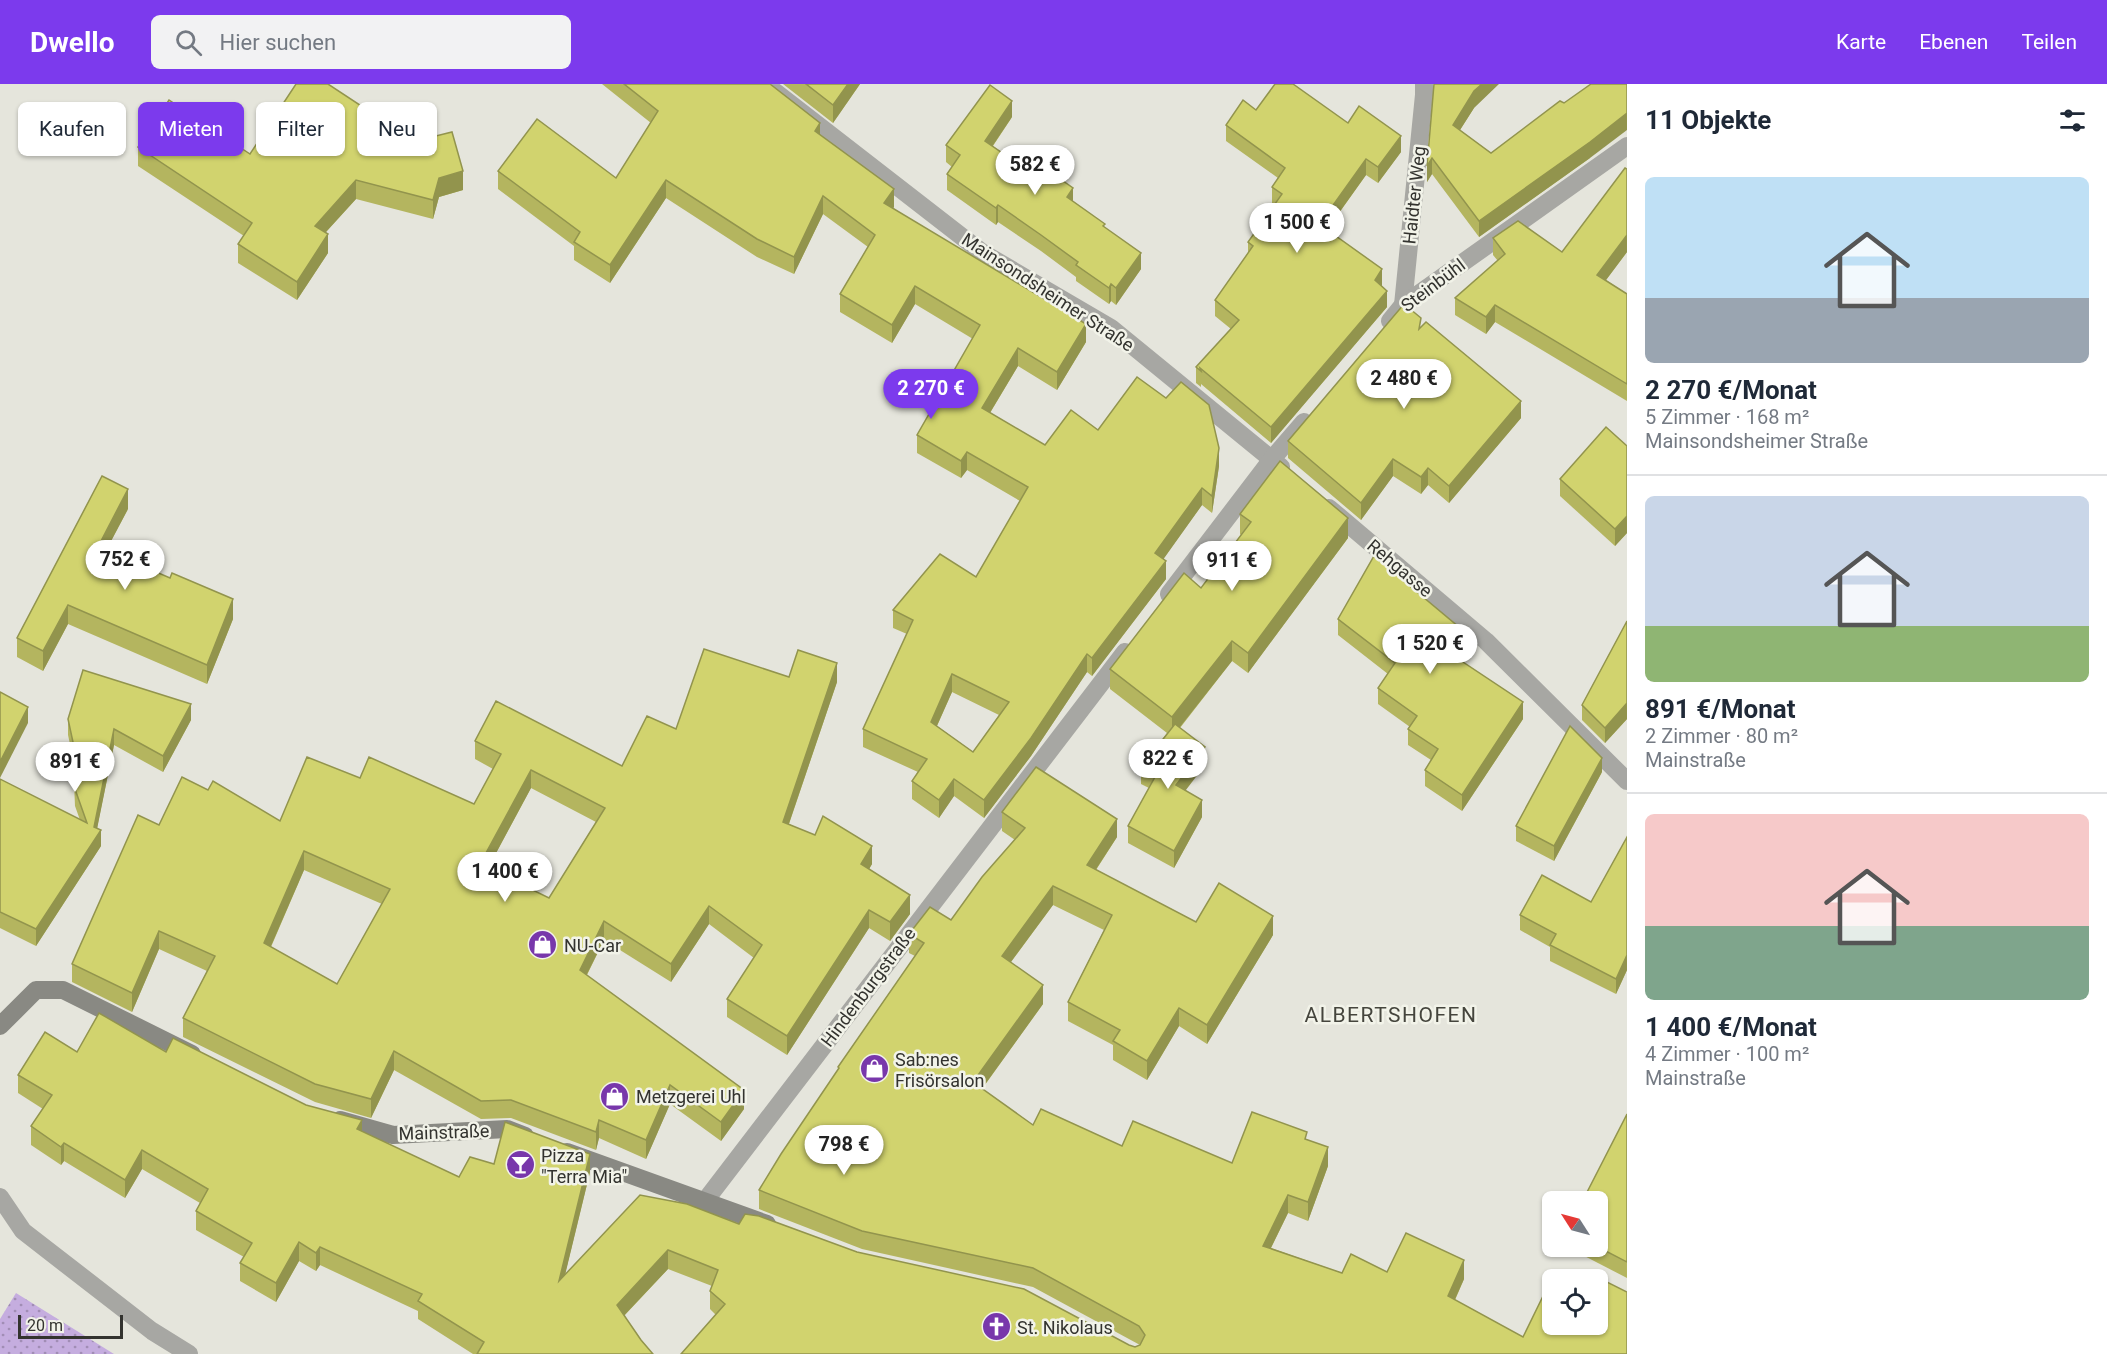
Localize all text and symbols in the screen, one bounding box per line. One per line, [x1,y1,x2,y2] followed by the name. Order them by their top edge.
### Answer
[151,15,571,69] search box
[30,26,115,59] text: Dwello
[172,26,205,59] icon: search
[220,30,336,55] text: Hier suchen
[1836,30,1886,54] text: Karte
[1919,30,1988,54] text: Ebenen
[2021,30,2077,54] text: Teilen
[18,102,126,156] chip: Kaufen
[138,102,244,156] chip: Mieten
[256,102,345,156] chip: Filter
[357,102,437,156] chip: Neu
[2056,104,2089,137] icon: filters
[1645,105,1771,135] text: 11 Objekte
[993,145,1077,196] pin: 582 €
[1398,145,1430,245] street label: Haidter Weg
[1010,152,1060,176] text: 582 €
[1242,203,1352,254] pin: 1 500 €
[1263,210,1331,234] text: 1 500 €
[1813,216,1921,324] icon: home
[958,228,1138,356] street label: Mainsondsheimer Straße
[1397,254,1469,316] street label: Steinbühl
[1349,359,1459,410] pin: 2 480 €
[1370,366,1438,390] text: 2 480 €
[876,369,986,420] pin: 2 270 €
[1645,375,1817,405] text: 2 270 €/Monat
[897,376,965,400] text: 2 270 €
[1645,405,1809,429] text: 5 Zimmer · 168 m²
[1645,429,1868,453] text: Mainsondsheimer Straße
[1363,535,1437,601] street label: Rehgasse
[1813,535,1921,643] icon: home
[83,540,167,591] pin: 752 €
[1190,541,1274,592] pin: 911 €
[100,547,150,571] text: 752 €
[1207,548,1257,572] text: 911 €
[1375,624,1485,675] pin: 1 520 €
[1396,631,1464,655] text: 1 520 €
[1645,694,1796,724] text: 891 €/Monat
[1645,724,1798,748] text: 2 Zimmer · 80 m²
[1126,739,1210,790] pin: 822 €
[33,742,117,793] pin: 891 €
[1143,746,1193,770] text: 822 €
[1645,748,1746,772] text: Mainstraße
[50,749,100,773] text: 891 €
[450,852,560,903] pin: 1 400 €
[1813,853,1921,961] icon: home
[471,859,539,883] text: 1 400 €
[816,923,920,1051] street label: Hindenburgstraße
[527,929,559,961] shop icon: NU-Car
[564,935,621,956] place label: NU-Car
[1305,1003,1477,1027] district label: ALBERTSHOFEN
[1645,1012,1817,1042] text: 1 400 €/Monat
[1645,1042,1809,1066] text: 4 Zimmer · 100 m²
[895,1049,985,1091] place label: Sab:nes Frisörsalon
[858,1053,890,1085] shop icon: Sab:nes Frisörsalon
[1645,1066,1746,1090] text: Mainstraße
[599,1080,631,1112] shop icon: Metzgerei Uhl
[636,1086,746,1107] place label: Metzgerei Uhl
[398,1120,490,1144] street label: Mainstraße
[802,1125,886,1176] pin: 798 €
[819,1132,869,1156] text: 798 €
[541,1145,627,1187] place label: Pizza "Terra Mia"
[504,1149,536,1181] bar icon: Pizza "Terra Mia"
[1542,1191,1608,1257] north arrow
[1542,1191,1608,1335] map controls
[1542,1269,1608,1335] button: locate
[980,1311,1012,1343] church icon: St. Nikolaus
[18,1312,123,1340] scale bar
[27,1316,63,1335] text: 20 m
[1017,1317,1113,1338] place label: St. Nikolaus

